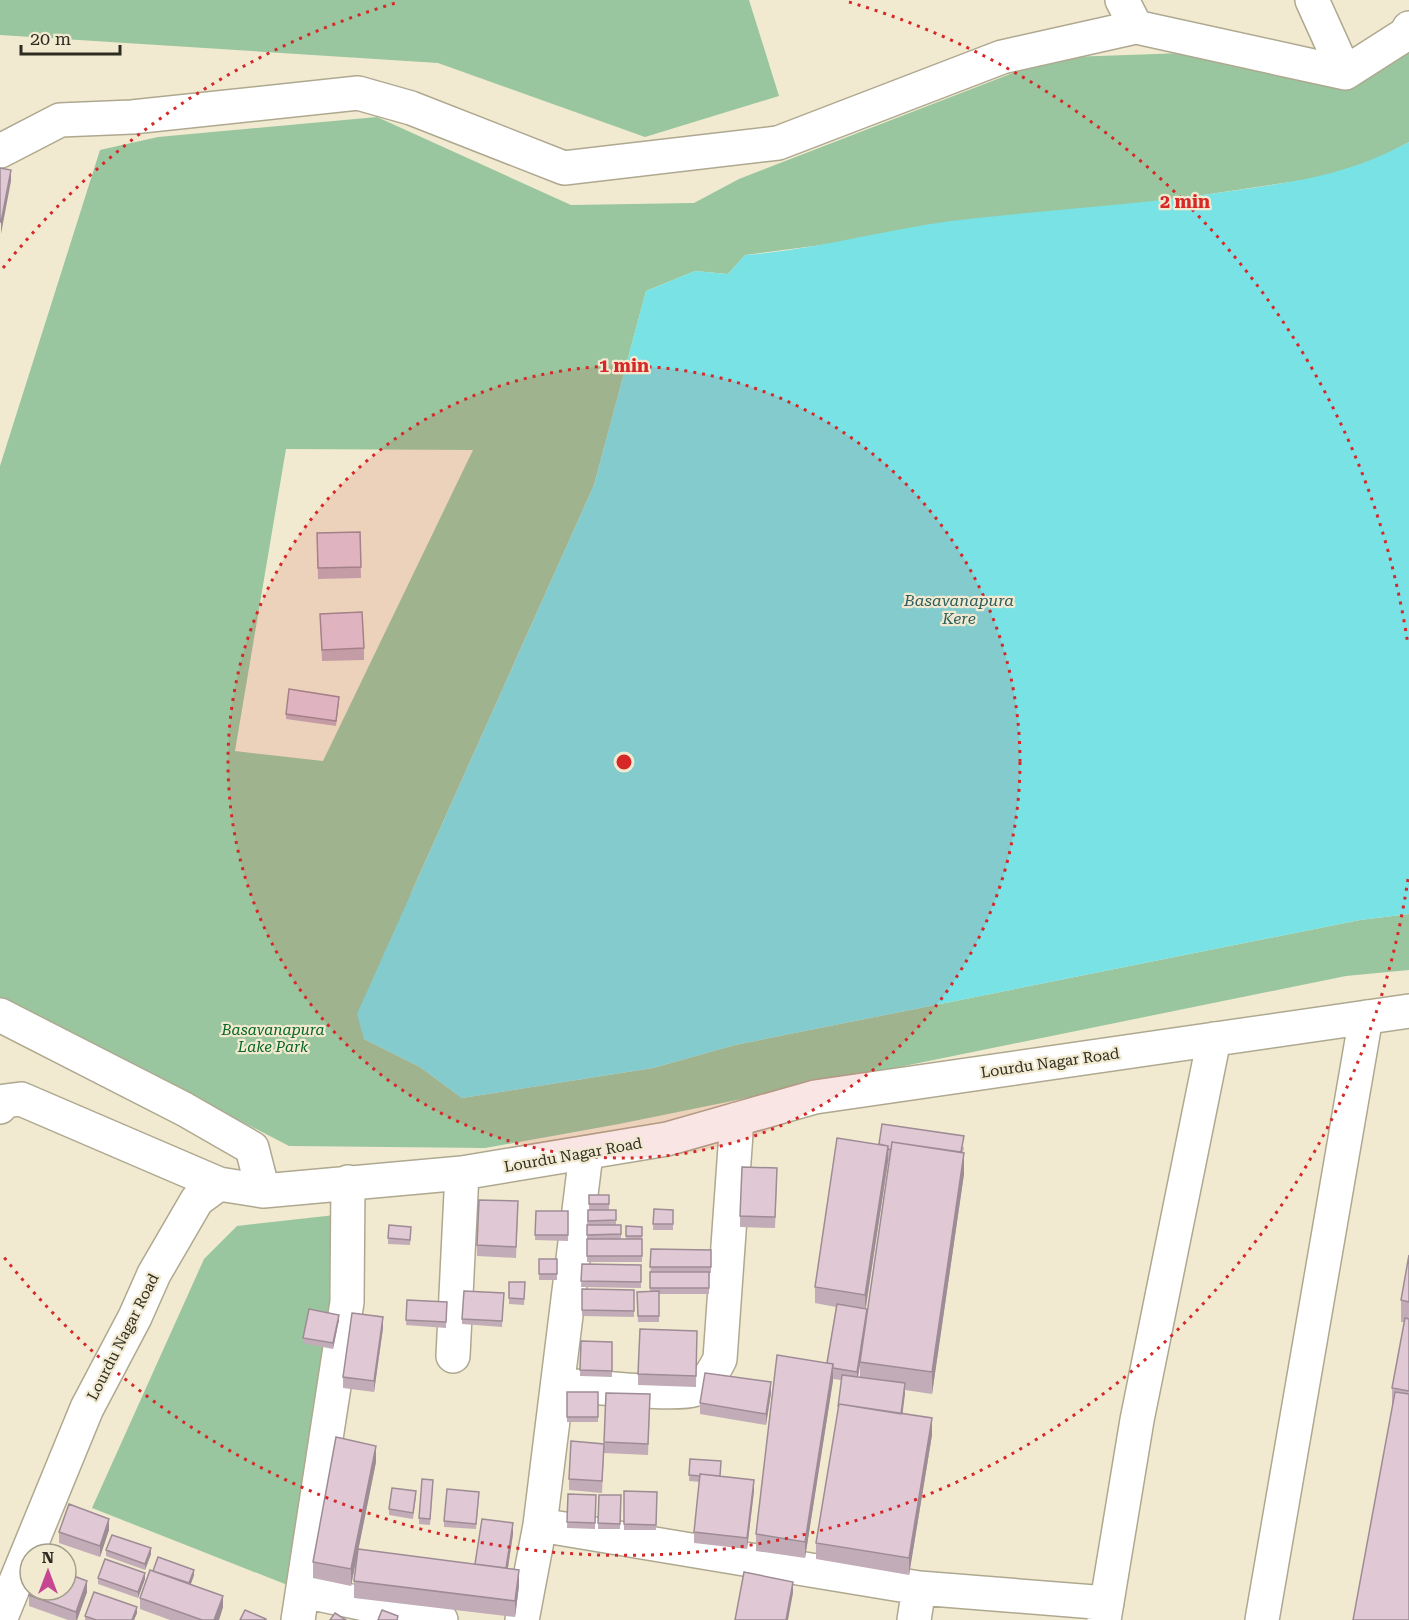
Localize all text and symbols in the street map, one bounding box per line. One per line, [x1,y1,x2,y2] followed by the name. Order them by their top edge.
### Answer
[21,18,120,56] scale bar
[30,28,71,49] text: 20 m
[1160,191,1210,212] text: 2 min
[599,355,649,376] text: 1 min
[903,591,1014,628] water label: Basavanapura Kere
[614,752,634,772] centre of rings
[220,1021,325,1056] park label: Basavanapura Lake Park
[979,1044,1121,1082] street label: Lourdu Nagar Road
[503,1134,644,1176] street label: Lourdu Nagar Road
[83,1270,163,1403] street label: Lourdu Nagar Road
[18,1542,78,1602] north arrow
[42,1548,54,1567] text: N

